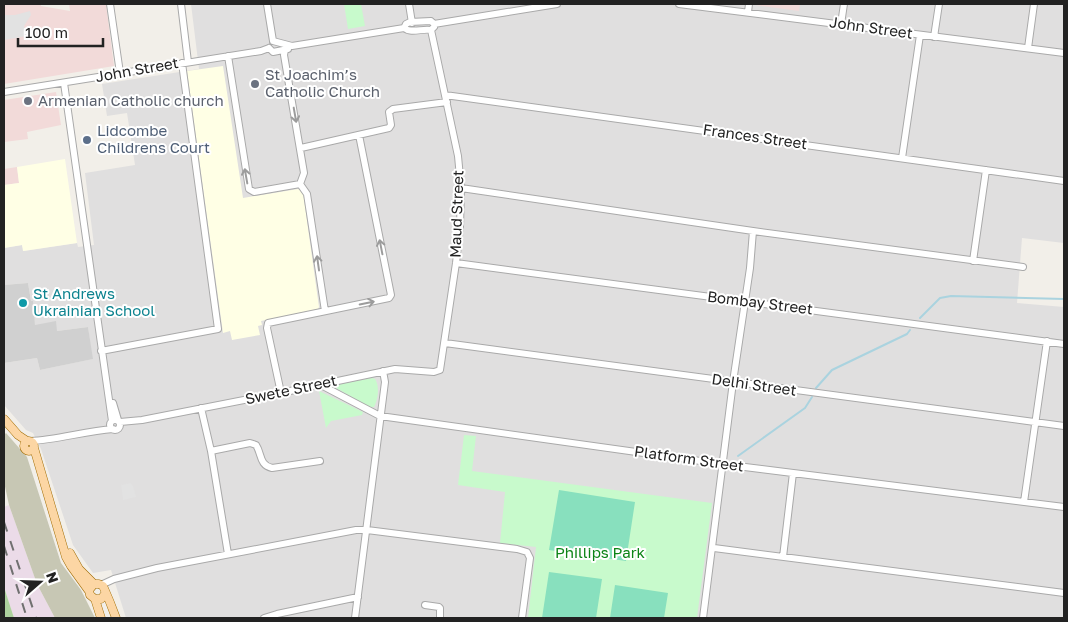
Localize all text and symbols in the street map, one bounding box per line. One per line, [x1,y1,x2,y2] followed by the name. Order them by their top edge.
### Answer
[828,12,914,42] street label: John Street
[18,15,102,47] scale bar
[25,23,68,41] text: 100 m
[94,53,180,85] street label: John Street
[265,65,380,100] place label: St Joachim’s Catholic Church
[249,78,261,90] marker: St Joachim’s Catholic Church
[38,91,224,109] place label: Armenian Catholic church
[22,95,34,107] marker: Armenian Catholic church
[290,107,300,123] one-way arrow
[702,120,809,152] street label: Frances Street
[97,121,210,156] place label: Lidcombe Childrens Court
[81,134,93,146] marker: Lidcombe Childrens Court
[241,168,251,184] one-way arrow
[445,170,467,258] street label: Maud Street
[376,240,386,256] one-way arrow
[312,255,322,271] one-way arrow
[33,284,155,319] place label: St Andrews Ukrainian School
[706,287,814,317] street label: Bombay Street
[17,297,29,309] marker: St Andrews Ukrainian School
[359,297,375,307] one-way arrow
[711,369,798,399] street label: Delhi Street
[243,371,338,407] street label: Swete Street
[633,441,745,475] street label: Platform Street
[555,543,646,561] park label: Phillips Park
[15,557,65,607] north arrow
[43,569,62,585] text: N

